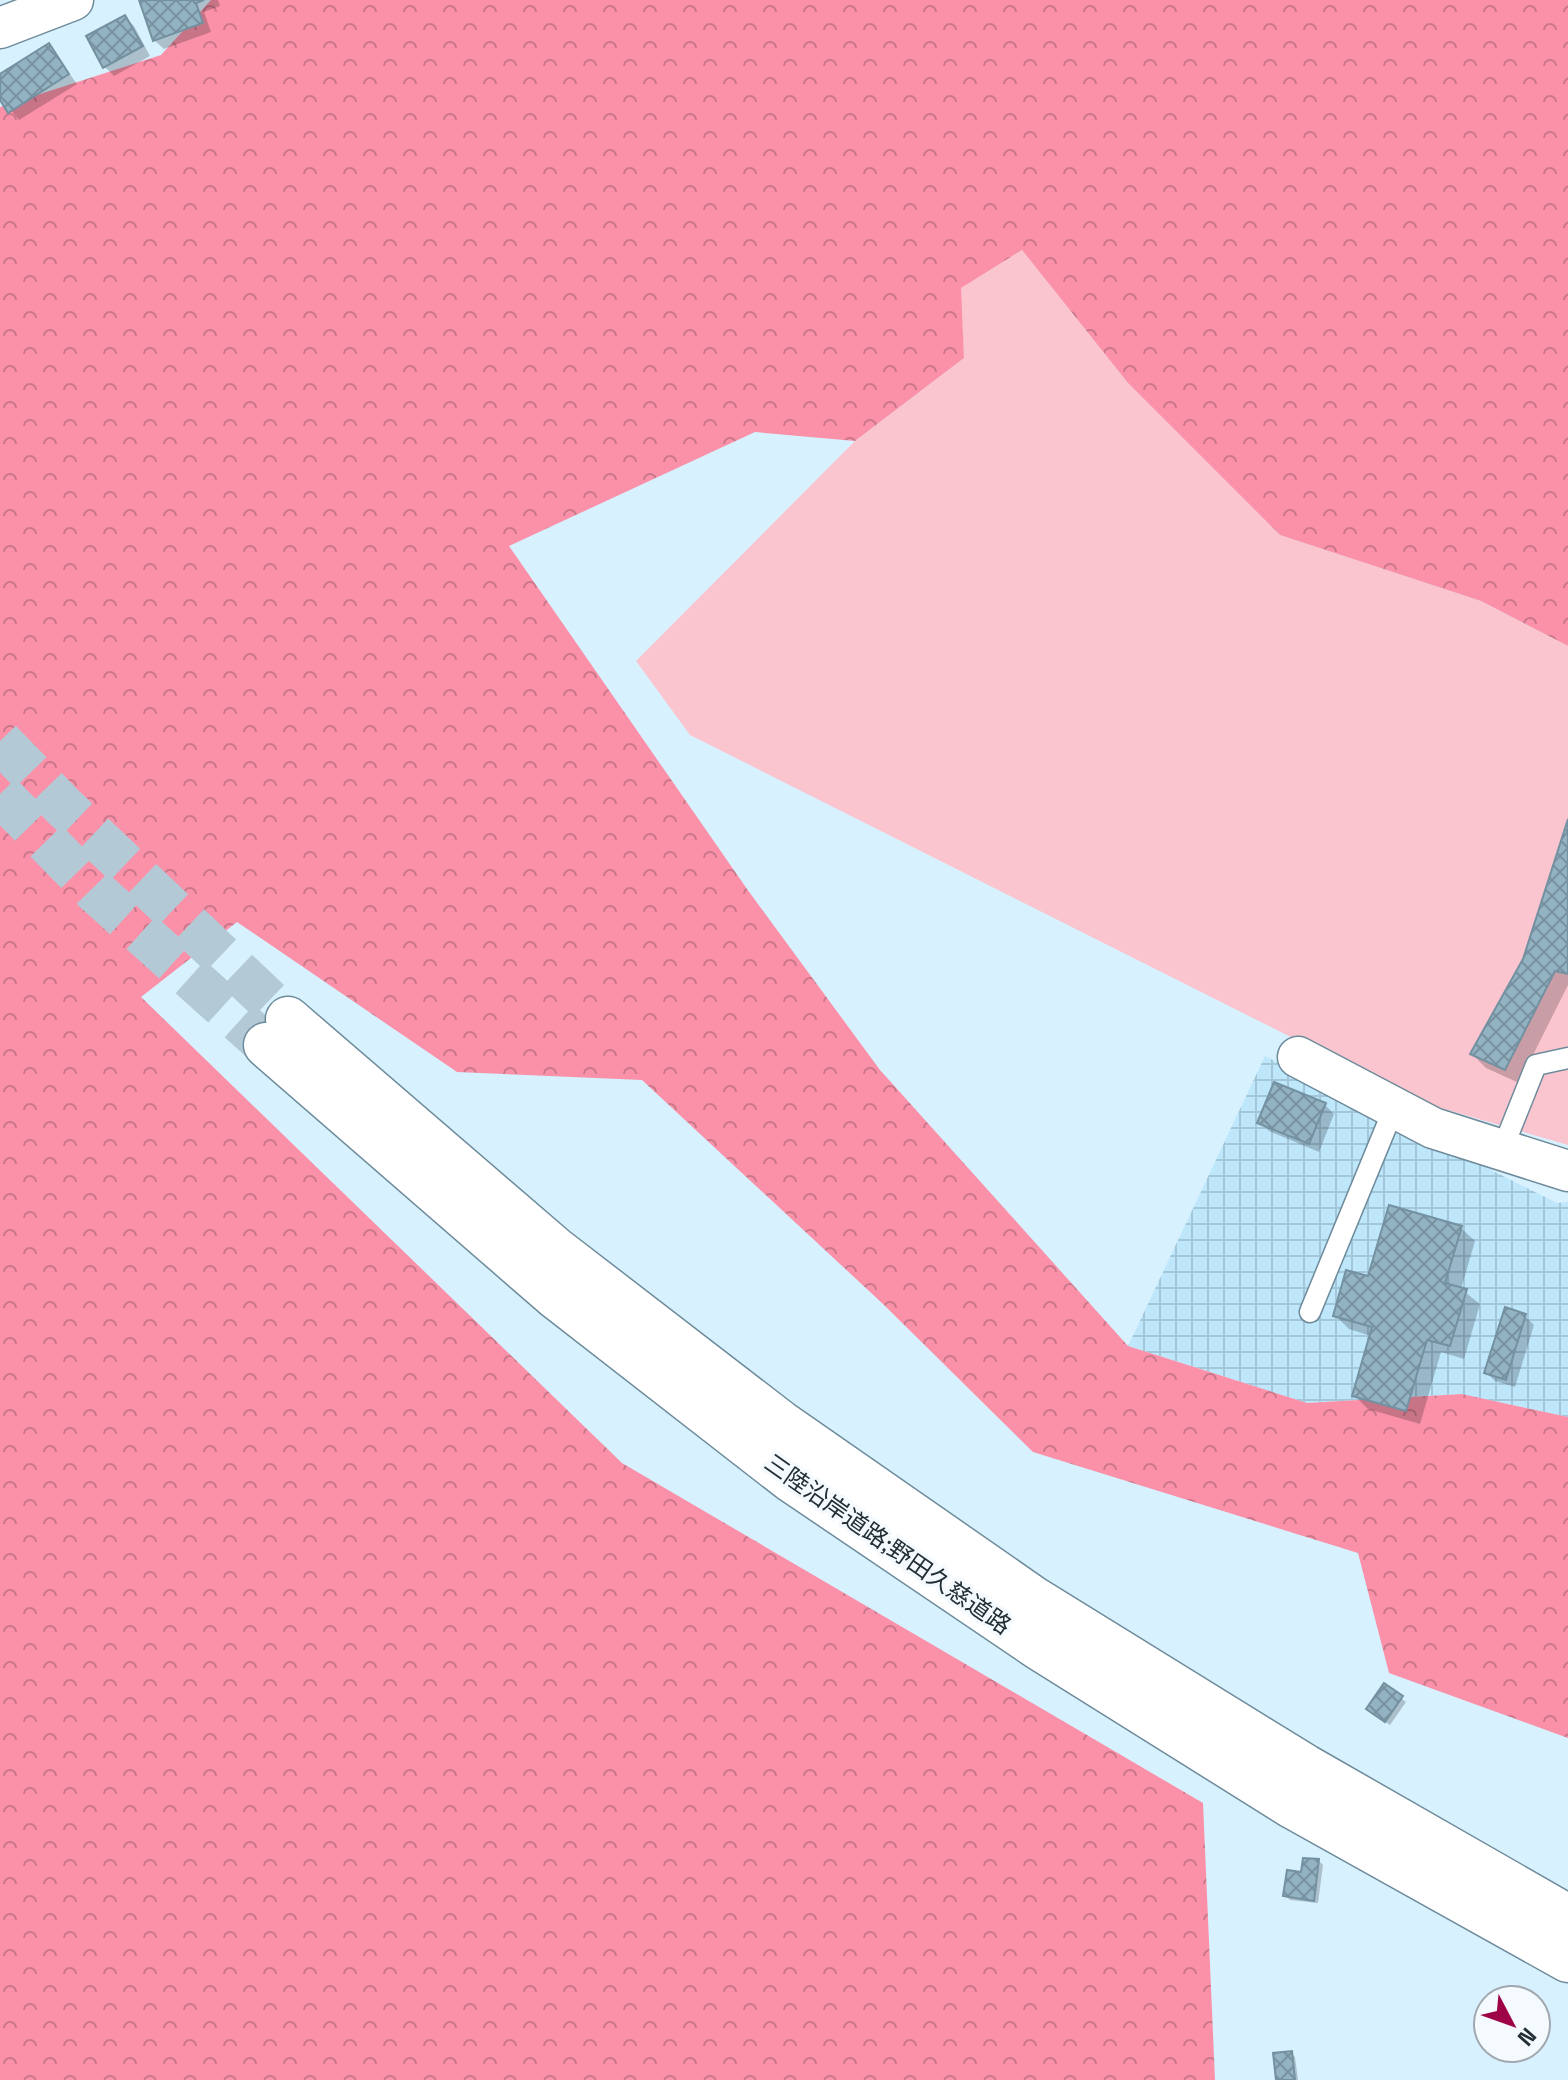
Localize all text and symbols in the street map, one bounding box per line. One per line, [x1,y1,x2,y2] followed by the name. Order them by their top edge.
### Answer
[759,1447,1017,1641] street label: 三陸沿岸道路;野田久慈道路
[1472,1984,1552,2064] north arrow
[1512,2022,1542,2052] text: N

